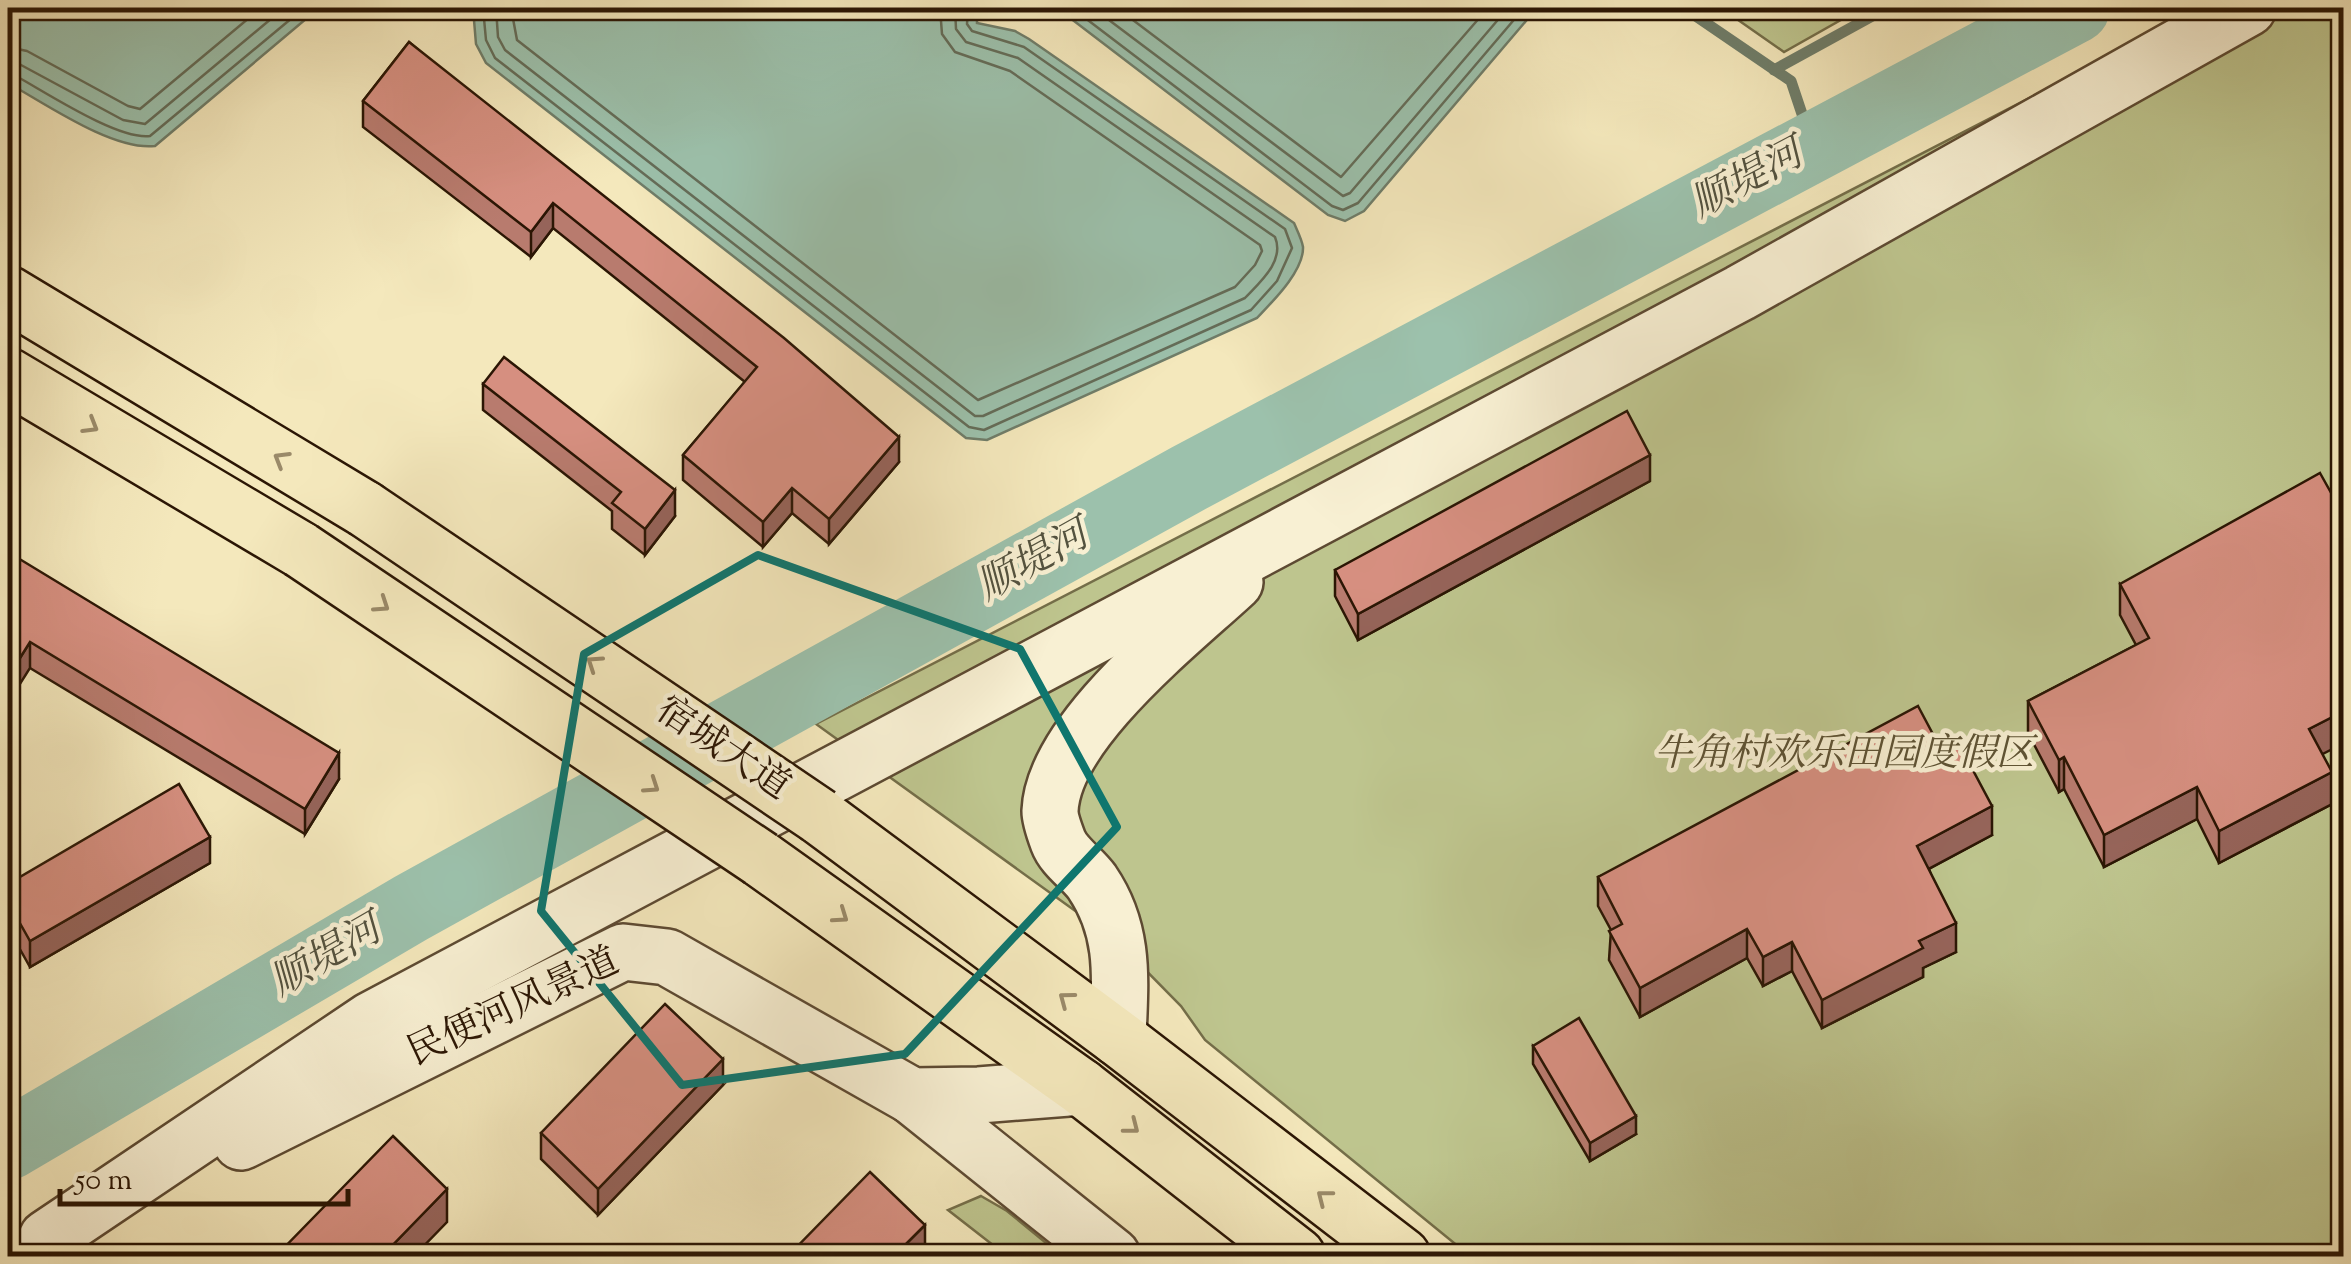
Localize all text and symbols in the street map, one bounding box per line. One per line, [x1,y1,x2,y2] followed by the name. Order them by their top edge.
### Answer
[1682,125,1820,234] water label: 顺堤河
[80,414,98,433] one-way arrow
[274,452,292,471] one-way arrow
[968,506,1106,617] water label: 顺堤河
[371,593,390,611] one-way arrow
[586,657,604,676] one-way arrow
[644,685,800,815] street label: 宿城大道
[1654,729,2039,783] park label: 牛角村欢乐田园度假区
[641,774,660,792] one-way arrow
[261,900,398,1013] water label: 顺堤河
[830,904,848,921] one-way arrow
[399,936,629,1082] street label: 民便河风景道
[1059,994,1077,1011] one-way arrow
[1121,1115,1139,1133] one-way arrow
[60,1144,348,1206] scale bar
[73,1160,133,1203] text: 50 m
[1318,1191,1336,1209] one-way arrow

